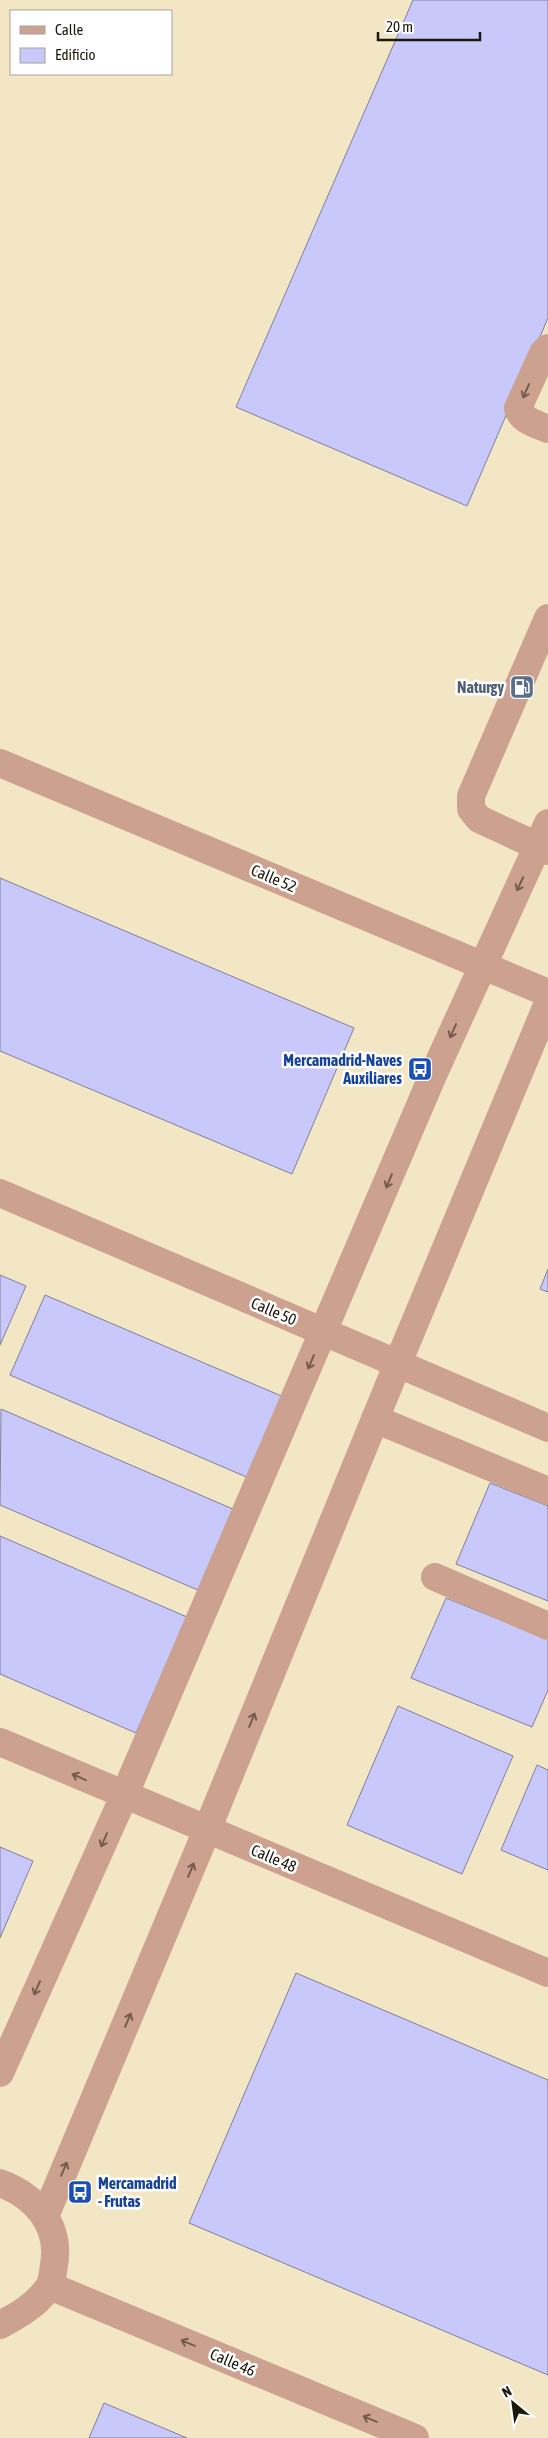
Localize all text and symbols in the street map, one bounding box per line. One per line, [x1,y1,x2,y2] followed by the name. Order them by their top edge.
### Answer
[10,10,172,75] legend
[378,10,480,42] scale bar
[386,18,413,35] text: 20 m
[55,21,84,38] text: Calle
[55,46,96,63] text: Edificio
[520,383,530,398] one-way arrow
[509,674,535,700] fuel station icon: Naturgy
[457,678,504,696] place label: Naturgy
[249,860,299,896] street label: Calle 52
[515,876,525,891] one-way arrow
[448,1023,457,1038] one-way arrow
[283,1051,402,1087] place label: Mercamadrid-Naves Auxiliares
[407,1056,433,1082] bus stop icon: Mercamadrid-Naves Auxiliares
[383,1173,393,1188] one-way arrow
[249,1293,299,1329] street label: Calle 50
[306,1354,316,1369] one-way arrow
[248,1713,258,1728] one-way arrow
[72,1771,87,1781] one-way arrow
[99,1832,108,1847] one-way arrow
[249,1840,299,1876] street label: Calle 48
[186,1863,196,1878] one-way arrow
[32,1980,41,1995] one-way arrow
[123,2013,133,2028] one-way arrow
[59,2162,69,2177] one-way arrow
[98,2174,177,2210] place label: Mercamadrid - Frutas
[67,2179,93,2205] bus stop icon: Mercamadrid - Frutas
[181,2338,196,2348] one-way arrow
[208,2344,258,2380] street label: Calle 46
[488,2378,538,2428] north arrow
[499,2383,514,2401] text: N
[363,2414,378,2424] one-way arrow

